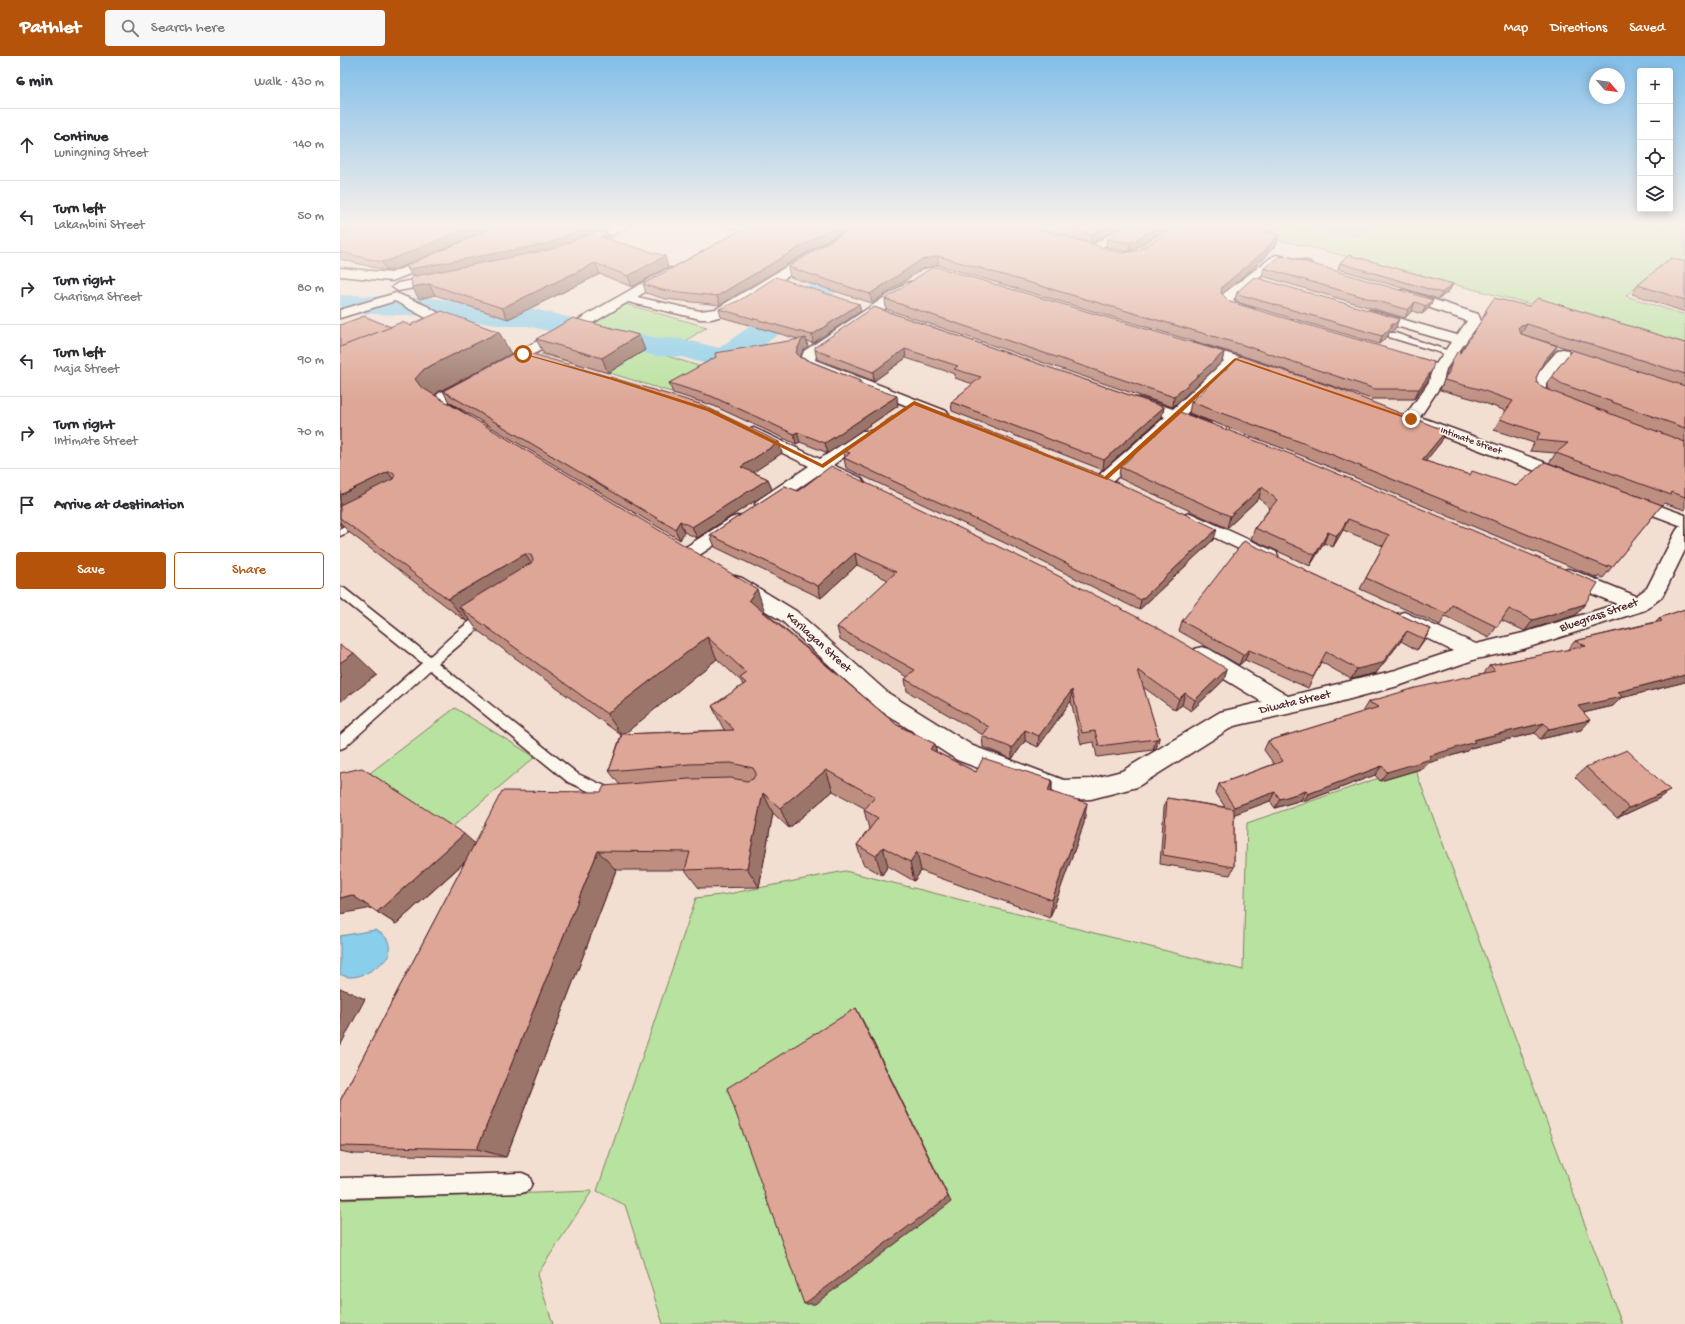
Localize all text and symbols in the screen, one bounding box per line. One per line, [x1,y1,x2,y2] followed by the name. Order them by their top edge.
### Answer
[105,10,385,46] search box
[20,17,81,40] text: Pathlet
[119,17,141,39] icon: search
[151,19,225,37] text: Search here
[1504,20,1528,37] text: Map
[1550,20,1607,37] text: Directions
[1629,20,1665,37] text: Saved
[1589,68,1625,104] north arrow
[1637,68,1673,212] map controls
[1637,68,1673,104] button: +
[16,72,52,92] text: 6 min
[254,75,324,90] text: Walk · 430 m
[1637,104,1673,140] button: −
[54,128,108,146] text: Continue
[16,134,38,156] icon: ahead
[293,137,324,152] text: 140 m
[1637,140,1673,176] button: locate
[54,146,148,161] text: Luningning Street
[1637,176,1673,212] button: layers
[54,200,105,218] text: Turn left
[16,206,38,228] icon: left
[297,209,324,224] text: 50 m
[54,218,145,233] text: Lakambini Street
[54,272,114,290] text: Turn right
[16,278,38,300] icon: right
[297,281,324,296] text: 80 m
[54,290,142,305] text: Charisma Street
[54,344,105,362] text: Turn left
[514,345,532,363] route start
[16,350,38,372] icon: left
[298,353,324,368] text: 90 m
[54,362,119,377] text: Maja Street
[1402,410,1420,428] route end
[54,416,114,434] text: Turn right
[16,422,38,444] icon: right
[1439,424,1504,458] street label: Intimate Street
[298,425,324,440] text: 70 m
[54,434,138,449] text: Intimate Street
[16,494,38,516] icon: arrive
[54,496,184,514] text: Arrive at destination
[16,552,166,589] button: Save
[174,552,324,589] button: Share
[1557,596,1641,636] street label: Bluegrass Street
[782,610,855,677] street label: Karilagan Street
[1257,688,1333,718] street label: Diwata Street

